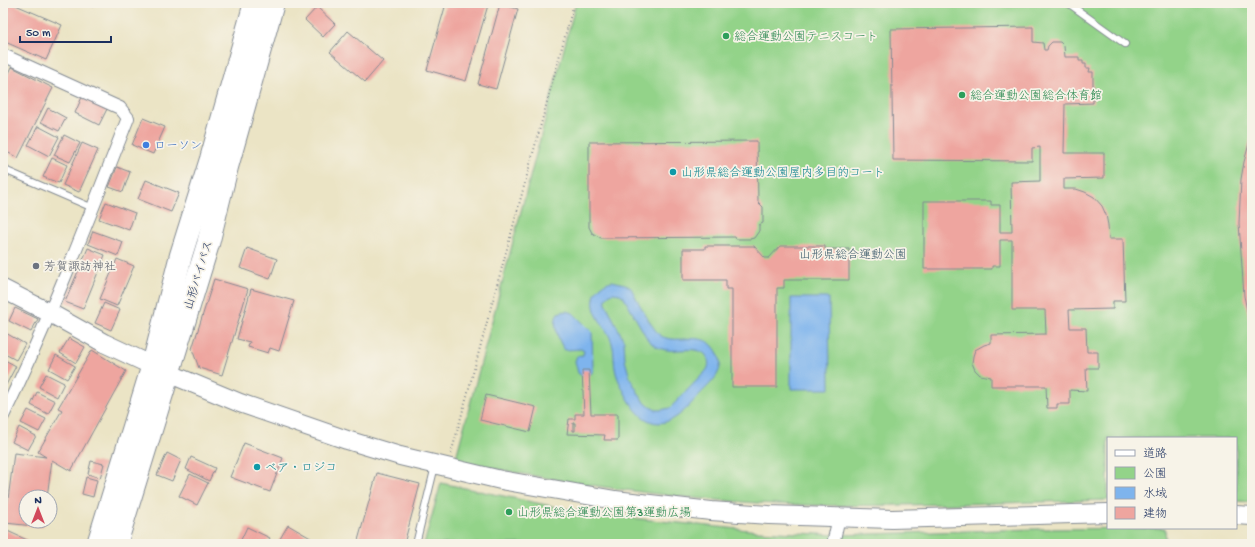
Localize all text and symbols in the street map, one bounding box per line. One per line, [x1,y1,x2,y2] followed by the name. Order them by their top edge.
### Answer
[20,18,111,44] scale bar
[26,27,51,41] text: 50 m
[734,30,878,45] place label: 総合運動公園テニスコート
[721,31,731,41] marker: 総合運動公園テニスコート
[970,89,1102,104] place label: 総合運動公園総合体育館
[957,90,967,100] marker: 総合運動公園総合体育館
[141,140,151,150] marker: ローソン
[154,140,202,154] place label: ローソン
[681,166,885,181] place label: 山形県総合運動公園屋内多目的コート
[668,167,678,177] marker: 山形県総合運動公園屋内多目的コート
[182,239,217,312] street label: 山形バイパス
[799,248,907,263] park label: 山形県総合運動公園
[44,260,116,275] place label: 芳賀諏訪神社
[31,261,41,271] marker: 芳賀諏訪神社
[1107,437,1237,529] legend
[1143,447,1167,462] text: 道路
[252,462,262,472] marker: ベア・ロジコ
[265,462,337,476] place label: ベア・ロジコ
[1143,467,1167,482] text: 公園
[1143,487,1167,502] text: 水域
[18,489,58,529] north arrow
[34,495,42,507] text: N
[517,506,691,521] place label: 山形県総合運動公園第3運動広場
[504,507,514,517] marker: 山形県総合運動公園第3運動広場
[1143,507,1167,522] text: 建物

